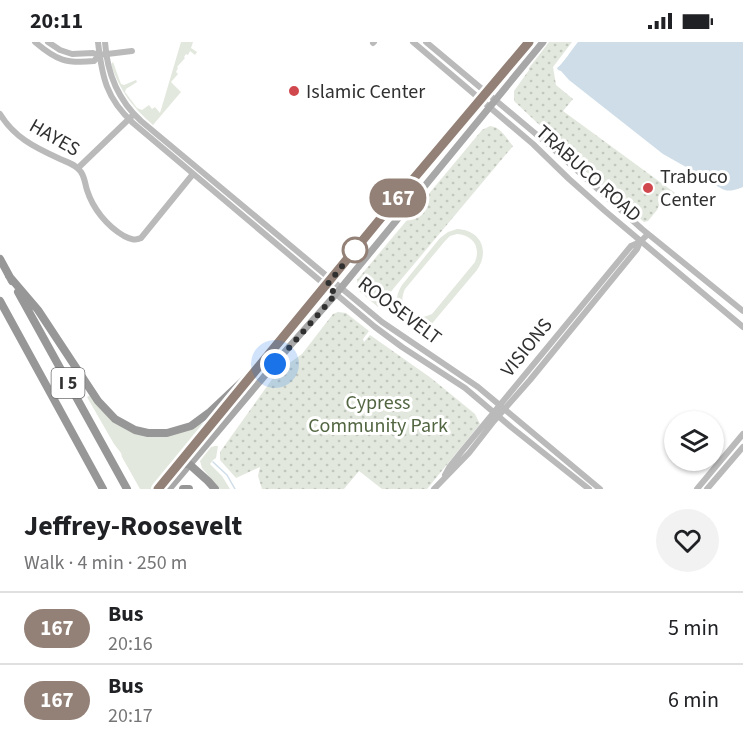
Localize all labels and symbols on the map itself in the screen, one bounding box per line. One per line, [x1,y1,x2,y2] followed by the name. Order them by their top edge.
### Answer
[306,78,425,106] place label: Islamic Center
[287,84,301,98] marker: Islamic Center
[24,112,85,164] street label: HAYES
[529,119,647,229] street label: TRABUCO ROAD
[660,163,728,214] place label: Trabuco Center
[364,178,432,218] line badge: 167
[641,181,655,195] marker: Trabuco Center
[342,237,368,263] unlabelled marker
[352,270,447,352] street label: ROOSEVELT
[494,312,559,383] street label: VISIONS
[260,349,290,379] your location
[52,368,84,398] road number: I 5
[308,389,448,440] park label: Cypress Community Park

